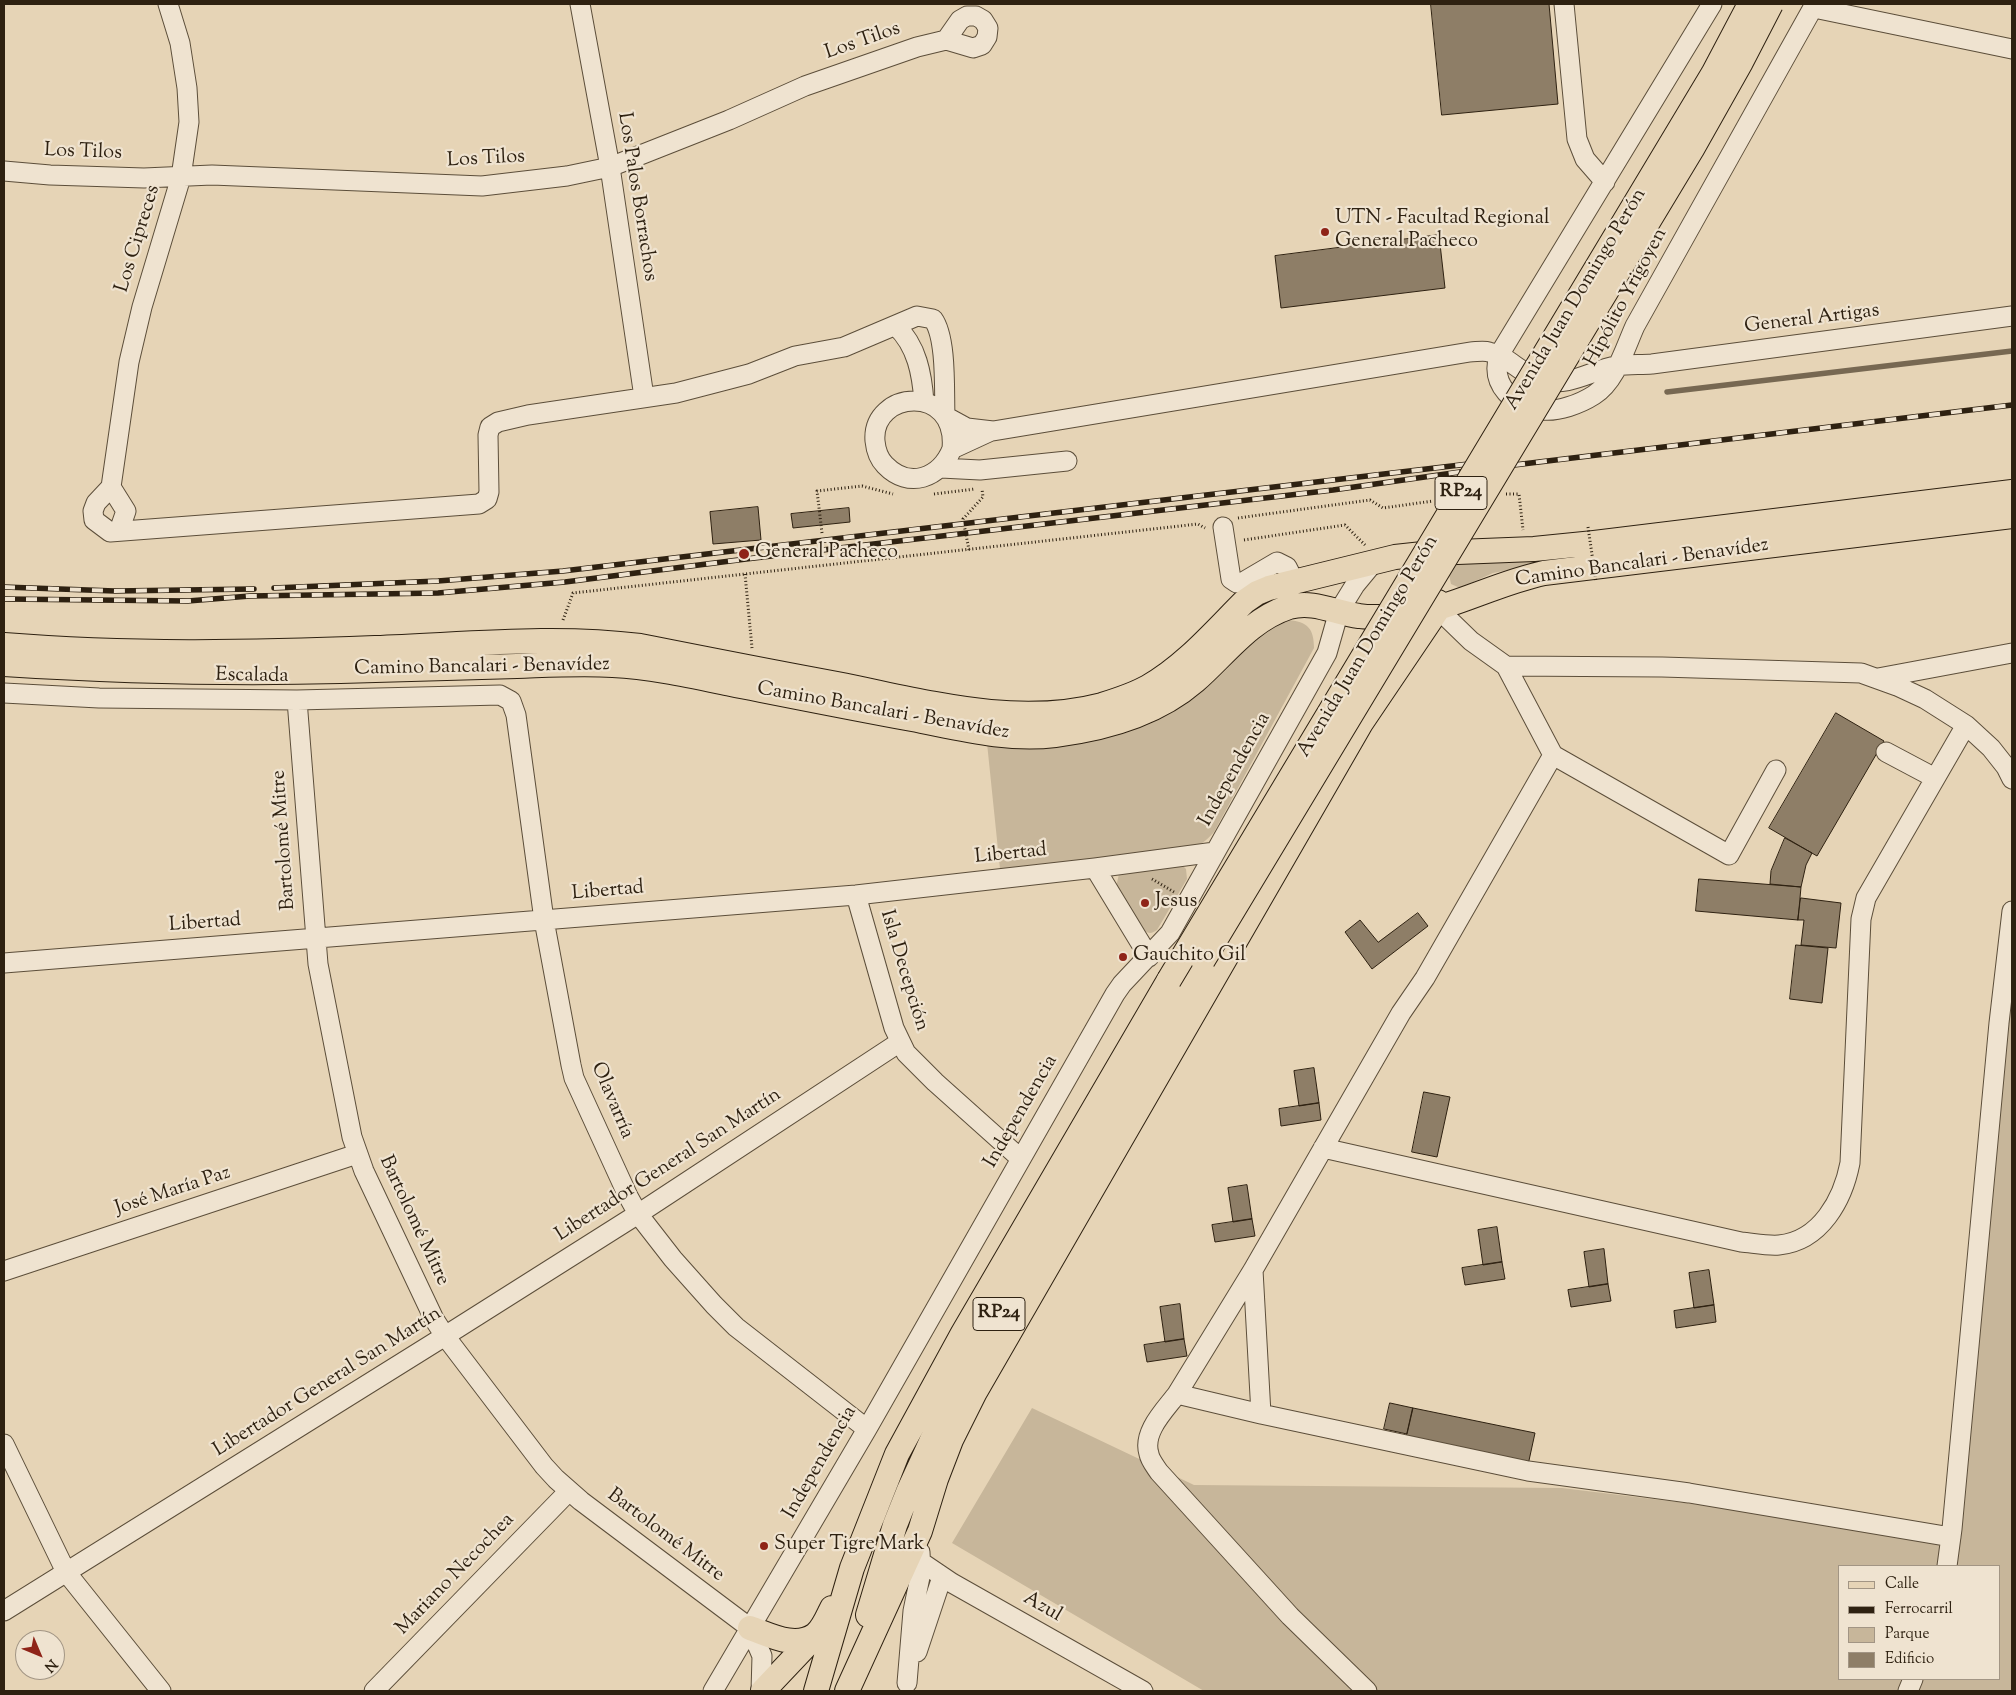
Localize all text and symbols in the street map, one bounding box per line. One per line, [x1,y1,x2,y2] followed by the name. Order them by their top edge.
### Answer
[822,18,904,66] street label: Los Tilos
[611,111,661,283] street label: Los Palos Borrachos
[44,140,122,166] street label: Los Tilos
[446,146,526,174] street label: Los Tilos
[111,183,167,295] street label: Los Cipreces
[1501,185,1653,415] street label: Avenida Juan Domingo Perón
[1335,208,1550,255] place label: UTN - Facultad Regional General Pacheco
[1580,225,1674,371] street label: Hipólito Yrigoyen
[1319,226,1331,238] marker: UTN - Facultad Regional General Pacheco
[1743,300,1881,340] street label: General Artigas
[1435,476,1487,509] road number: RP24
[1293,532,1445,762] street label: Avenida Juan Domingo Perón
[1514,534,1770,594] street label: Camino Bancalari - Benavídez
[755,542,898,566] place label: General Pacheco
[737,547,751,561] marker: General Pacheco
[354,654,610,682] street label: Camino Bancalari - Benavídez
[215,664,289,690] street label: Escalada
[755,678,1011,746] street label: Camino Bancalari - Benavídez
[1195,709,1277,831] street label: Independencia
[268,769,302,911] street label: Bartolomé Mitre
[974,839,1048,871] street label: Libertad
[571,877,645,907] street label: Libertad
[1155,891,1197,915] place label: Jesus
[1139,897,1151,909] marker: Jesus
[873,908,933,1034] street label: Isla Decepción
[168,910,242,938] street label: Libertad
[1133,945,1246,969] place label: Gauchito Gil
[1117,951,1129,963] marker: Gauchito Gil
[980,1051,1064,1173] street label: Independencia
[584,1059,638,1143] street label: Olavarría
[552,1084,786,1248] street label: Libertador General San Martín
[372,1152,454,1290] street label: Bartolomé Mitre
[112,1162,234,1222] street label: José María Paz
[973,1298,1025,1330] road number: RP24
[210,1303,446,1463] street label: Libertador General San Martín
[779,1402,863,1524] street label: Independencia
[602,1484,728,1588] street label: Bartolomé Mitre
[392,1509,520,1641] street label: Mariano Necochea
[774,1534,925,1558] place label: Super Tigre Mark
[758,1540,770,1552] marker: Super Tigre Mark
[1838,1565,2001,1680] legend
[1885,1574,1919,1595] text: Calle
[1018,1587,1066,1629] street label: Azul
[1885,1599,1953,1620] text: Ferrocarril
[1885,1624,1929,1645] text: Parque
[15,1630,65,1680] north arrow
[1885,1649,1934,1670] text: Edificio
[39,1654,61,1676] text: N

